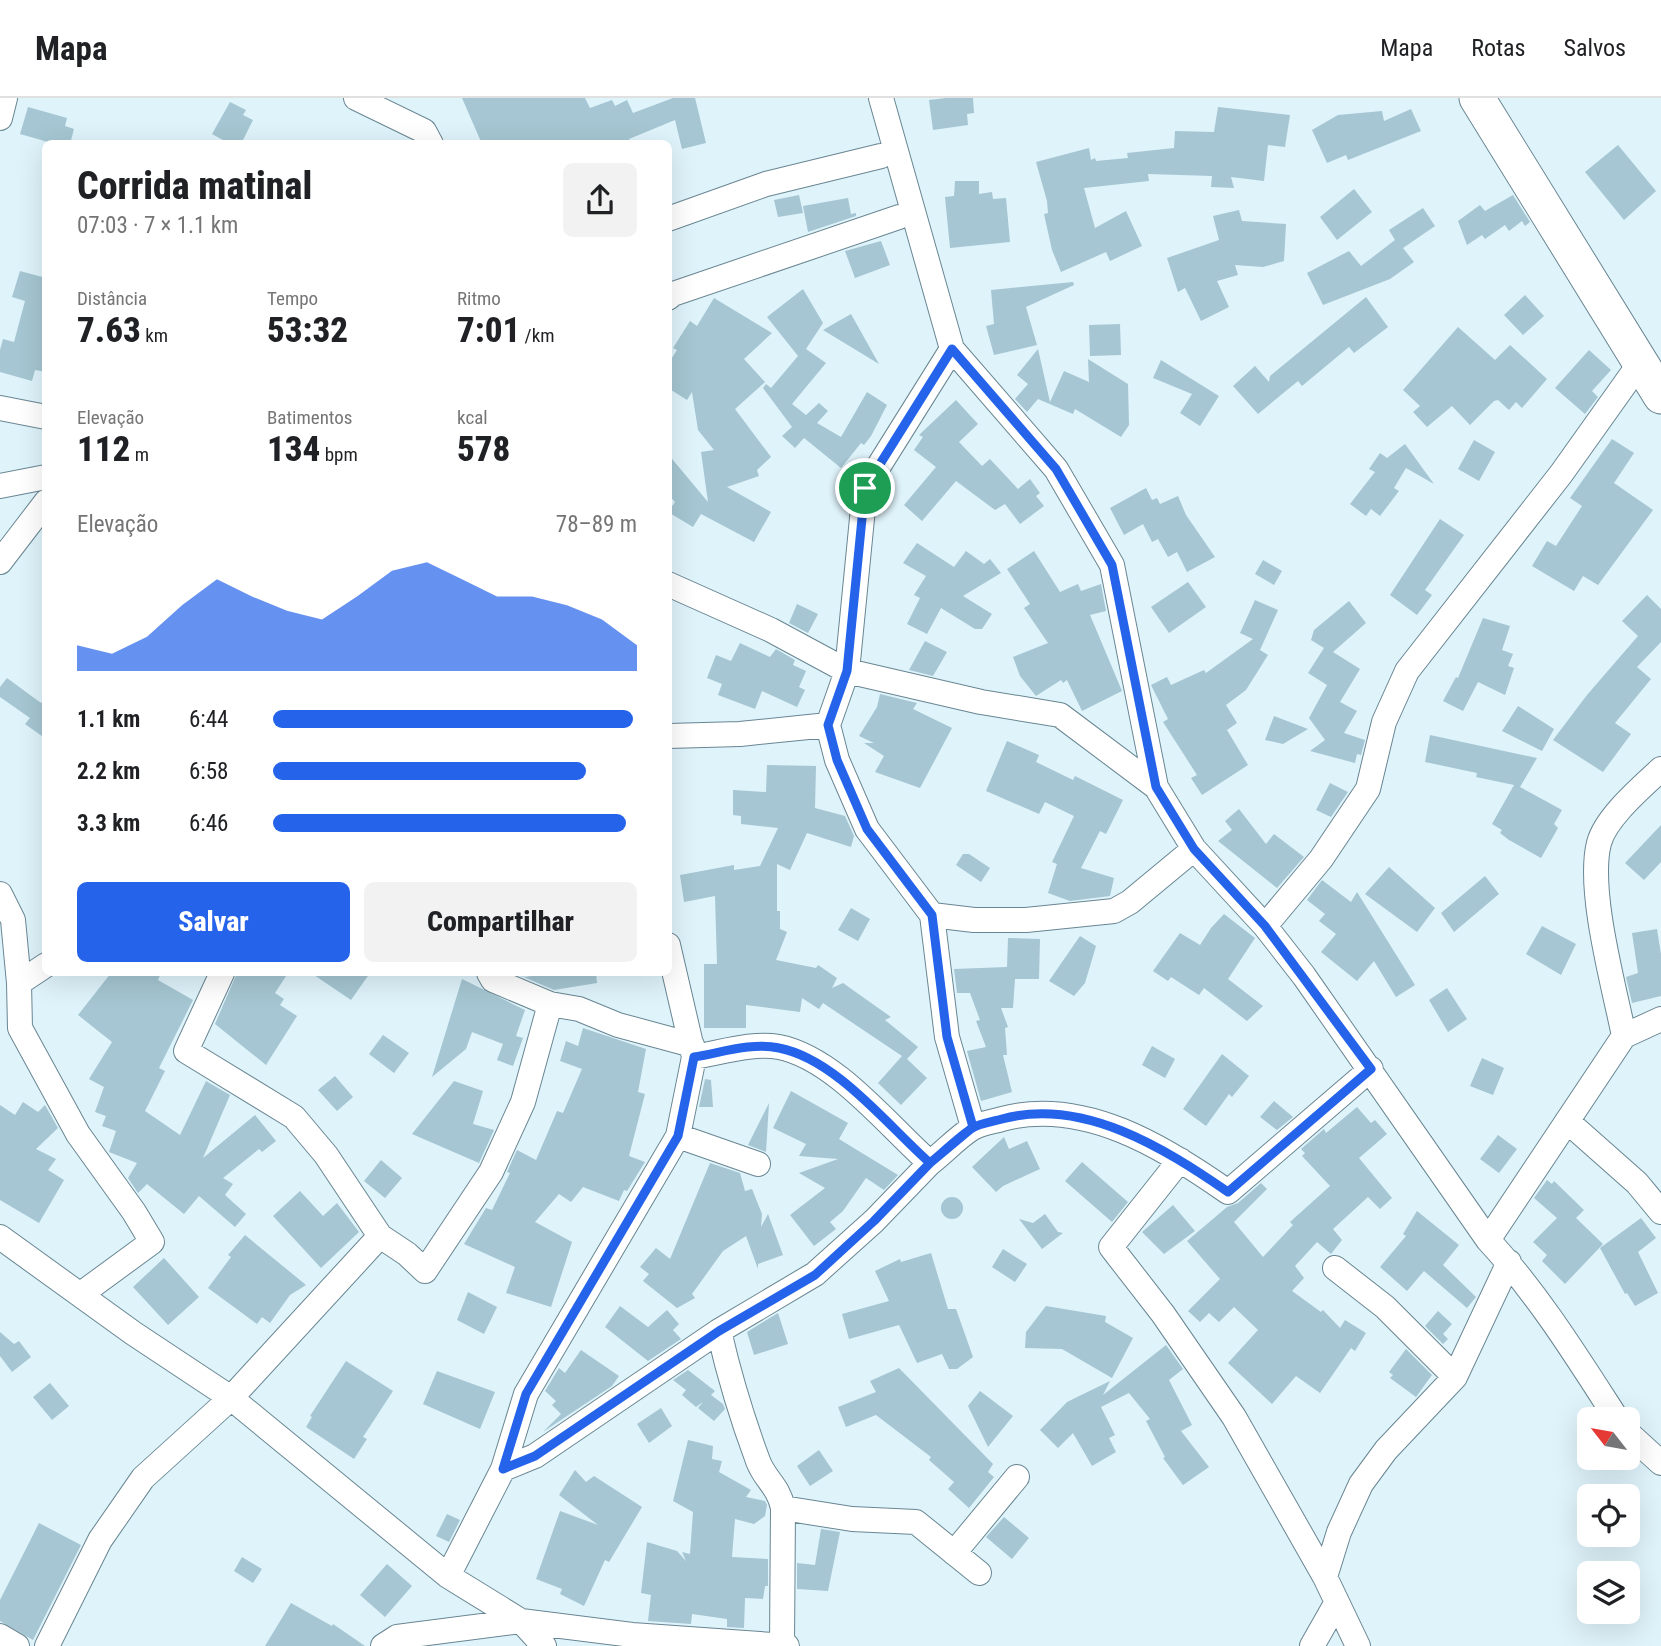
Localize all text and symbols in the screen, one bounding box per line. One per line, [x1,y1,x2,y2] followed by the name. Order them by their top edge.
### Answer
[35,29,107,68] text: Mapa
[1380,34,1433,62] text: Mapa
[1471,34,1525,62] text: Rotas
[1563,34,1626,62] text: Salvos
[563,163,637,237] button: share
[77,164,312,208] text: Corrida matinal
[77,212,238,239] text: 07:03 · 7 × 1.1 km
[77,287,147,310] text: Distância
[267,287,318,310] text: Tempo
[457,287,501,310] text: Ritmo
[77,310,141,351] text: 7.63
[267,310,348,351] text: 53:32
[457,310,520,351] text: 7:01
[141,324,168,347] text: km
[520,324,555,347] text: /km
[77,406,144,429] text: Elevação
[267,406,353,429] text: Batimentos
[457,406,488,429] text: kcal
[77,429,130,470] text: 112
[267,429,320,470] text: 134
[457,429,510,470] text: 578
[130,443,149,466] text: m
[320,443,358,466] text: bpm
[835,458,895,518] pin
[846,469,884,507] icon: arrive
[77,511,158,538] text: Elevação
[556,511,637,538] text: 78–89 m
[77,706,140,733] text: 1.1 km
[189,706,228,733] text: 6:44
[77,758,140,785] text: 2.2 km
[189,758,228,785] text: 6:58
[77,810,140,837] text: 3.3 km
[189,810,228,837] text: 6:46
[77,882,350,962] button: Salvar
[364,882,637,962] button: Compartilhar
[1577,1407,1640,1470] north arrow
[1577,1407,1640,1624] map controls
[1577,1484,1640,1547] button: locate
[1577,1561,1640,1624] button: layers

